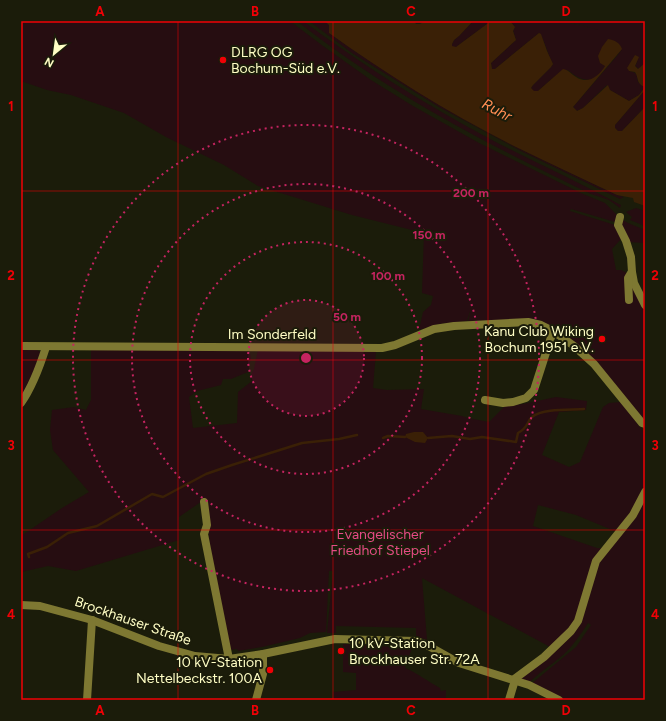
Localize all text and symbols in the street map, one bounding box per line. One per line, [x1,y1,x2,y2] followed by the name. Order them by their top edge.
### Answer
[95,4,105,19] text: A
[251,4,259,19] text: B
[406,4,416,19] text: C
[561,4,571,19] text: D
[34,34,74,74] north arrow
[231,44,340,77] place label: DLRG OG Bochum-Süd e.V.
[43,55,56,70] text: N
[218,55,228,65] marker: DLRG OG Bochum-Süd e.V.
[479,95,516,126] water label: Ruhr
[8,99,14,114] text: 1
[652,99,658,114] text: 1
[453,186,489,200] text: 200 m
[412,228,446,242] text: 150 m
[7,268,15,283] text: 2
[651,268,659,283] text: 2
[371,269,405,283] text: 100 m
[333,310,361,324] text: 50 m
[484,323,594,356] place label: Kanu Club Wiking Bochum 1951 e.V.
[228,326,316,343] street label: Im Sonderfeld
[597,334,607,344] marker: Kanu Club Wiking Bochum 1951 e.V.
[299,351,313,365] centre of rings
[7,438,15,453] text: 3
[651,438,659,453] text: 3
[330,526,430,559] park label: Evangelischer Friedhof Stiepel
[72,593,194,649] street label: Brockhauser Straße
[7,607,15,622] text: 4
[651,607,659,622] text: 4
[349,635,480,668] place label: 10 kV-Station Brockhauser Str. 72A
[336,646,346,656] marker: 10 kV-Station Brockhauser Str. 72A
[136,654,263,687] place label: 10 kV-Station Nettelbeckstr. 100A
[265,665,275,675] marker: 10 kV-Station Nettelbeckstr. 100A
[95,703,105,718] text: A
[251,703,259,718] text: B
[406,703,416,718] text: C
[561,703,571,718] text: D

